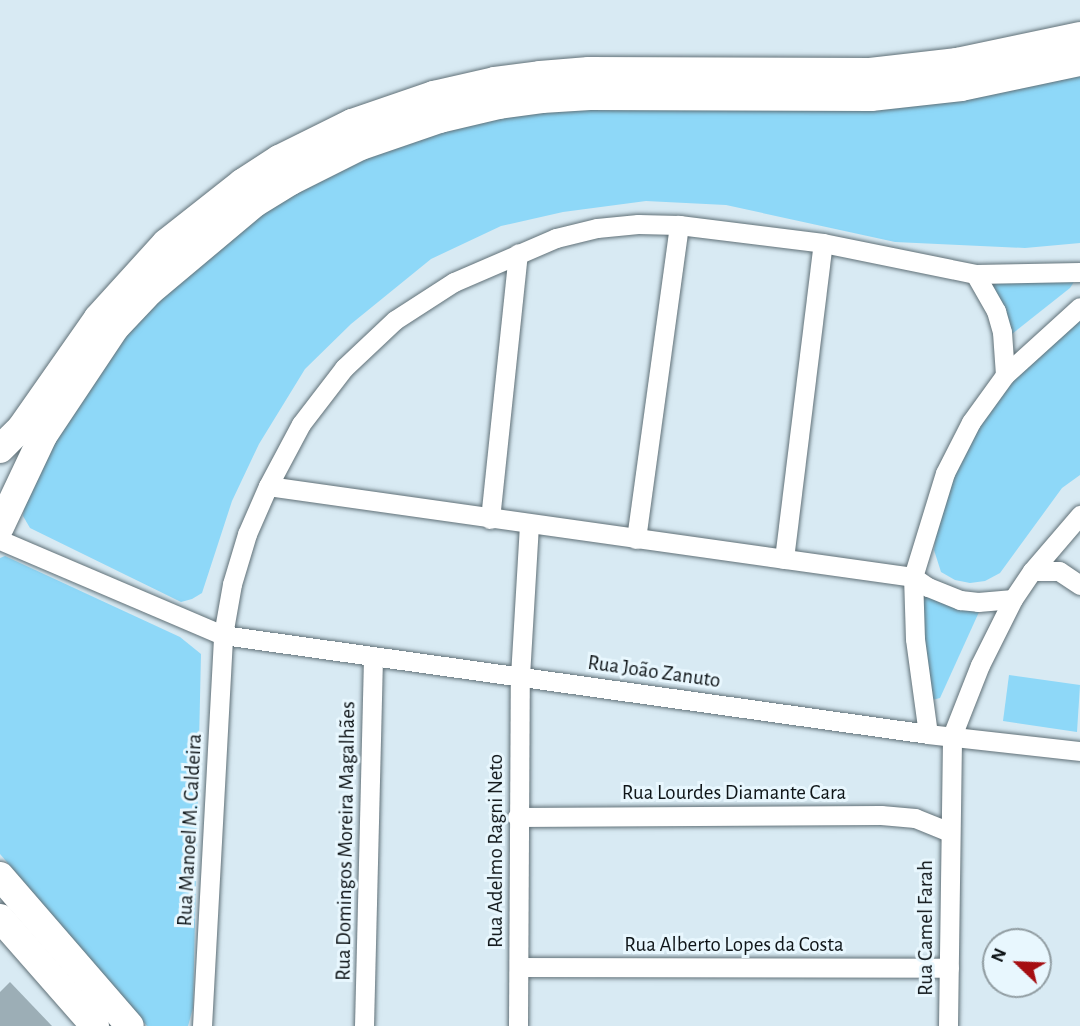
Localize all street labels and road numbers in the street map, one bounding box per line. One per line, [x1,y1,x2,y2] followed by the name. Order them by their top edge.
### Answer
[586,650,722,694] street label: Rua João Zanuto
[331,701,361,981] street label: Rua Domingos Moreira Magalhães
[172,733,208,927] street label: Rua Manoel M. Caldeira
[483,754,509,948] street label: Rua Adelmo Ragni Neto
[622,780,846,806] street label: Rua Lourdes Diamante Cara
[913,860,939,996] street label: Rua Camel Farah
[624,932,844,958] street label: Rua Alberto Lopes da Costa

